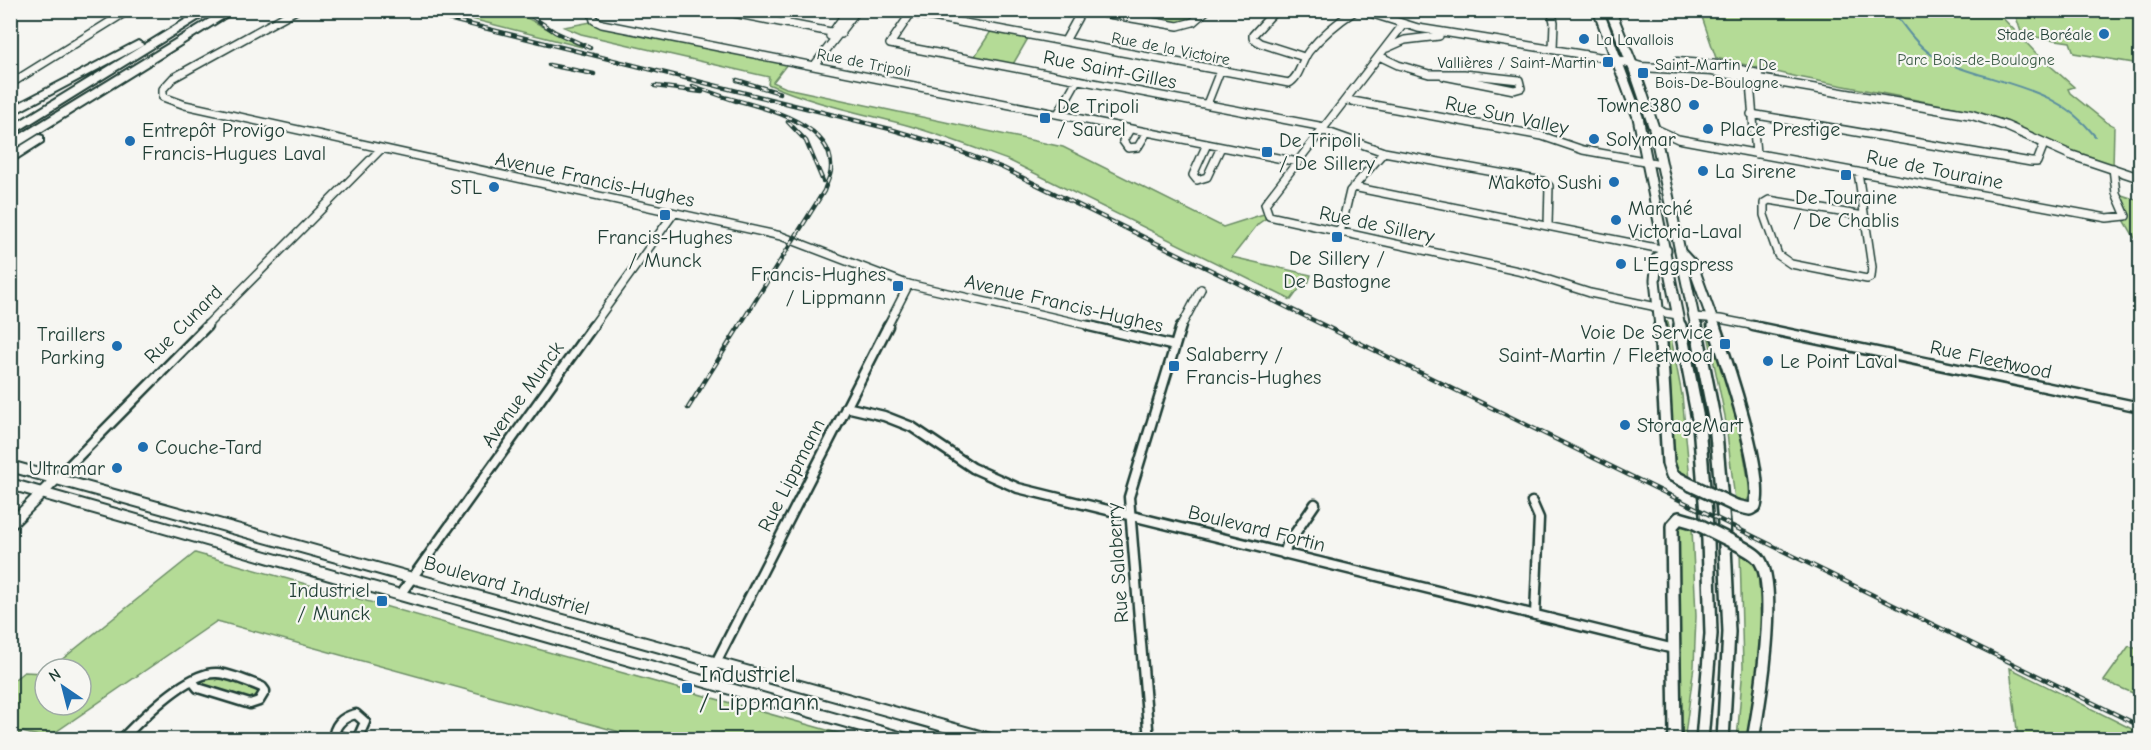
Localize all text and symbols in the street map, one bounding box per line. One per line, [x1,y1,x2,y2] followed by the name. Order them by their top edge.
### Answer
[1997,26,2092,44] place label: Stade Boréale
[2097,27,2111,41] marker: Stade Boréale
[1110,29,1232,69] street label: Rue de la Victoire
[1596,31,1674,49] place label: La Lavallois
[1577,32,1591,46] marker: La Lavallois
[815,45,912,81] street label: Rue de Tripoli
[1041,45,1179,94] street label: Rue Saint-Gilles
[1897,51,2055,69] park label: Parc Bois-de-Boulogne
[1437,54,1596,72] place label: Vallières / Saint-Martin
[1601,55,1615,69] marker: Vallières / Saint-Martin
[1655,56,1779,92] place label: Saint-Martin / De Bois-De-Boulogne
[1636,66,1650,80] marker: Saint-Martin / De Bois-De-Boulogne
[1443,91,1571,140] street label: Rue Sun Valley
[1597,94,1682,117] place label: Towne380
[1057,95,1139,141] place label: De Tripoli / Saurel
[1687,98,1701,112] marker: Towne380
[1038,111,1052,125] marker: De Tripoli / Saurel
[1720,118,1840,141] place label: Place Prestige
[142,119,326,165] place label: Entrepôt Provigo Francis-Hugues Laval
[1701,122,1715,136] marker: Place Prestige
[1606,128,1676,151] place label: Solymar
[1279,129,1375,175] place label: De Tripoli / De Sillery
[1587,132,1601,146] marker: Solymar
[123,134,137,148] marker: Entrepôt Provigo Francis-Hugues Laval
[1260,145,1274,159] marker: De Tripoli / De Sillery
[1864,145,2005,194] street label: Rue de Touraine
[493,147,697,212] street label: Avenue Francis-Hughes
[1715,160,1796,183] place label: La Sirene
[1696,164,1710,178] marker: La Sirene
[1839,168,1853,182] marker: De Touraine / De Chablis
[1488,171,1602,194] place label: Makoto Sushi
[1607,175,1621,189] marker: Makoto Sushi
[451,176,482,199] place label: STL
[487,180,501,194] marker: STL
[1793,186,1899,232] place label: De Touraine / De Chablis
[1628,197,1742,243] place label: Marché Victoria-Laval
[1317,201,1437,248] street label: Rue de Sillery
[658,208,672,222] marker: Francis-Hughes / Munck
[1609,213,1623,227] marker: Marché Victoria-Laval
[597,226,733,272] place label: Francis-Hughes / Munck
[1330,230,1344,244] marker: De Sillery / De Bastogne
[1283,247,1391,293] place label: De Sillery / De Bastogne
[1633,253,1733,276] place label: L'Eggspress
[1614,257,1628,271] marker: L'Eggspress
[751,263,886,309] place label: Francis-Hughes / Lippmann
[962,269,1165,338] street label: Avenue Francis-Hughes
[891,279,905,293] marker: Francis-Hughes / Lippmann
[140,281,227,368] street label: Rue Cunard
[1499,321,1713,367] place label: Voie De Service Saint-Martin / Fleetwood
[37,323,105,369] place label: Traillers Parking
[1928,335,2054,384] street label: Rue Fleetwood
[476,337,569,452] street label: Avenue Munck
[1718,337,1732,351] marker: Voie De Service Saint-Martin / Fleetwood
[110,339,124,353] marker: Traillers Parking
[1186,343,1321,389] place label: Salaberry / Francis-Hughes
[1780,350,1898,373] place label: Le Point Laval
[1761,354,1775,368] marker: Le Point Laval
[1167,359,1181,373] marker: Salaberry / Francis-Hughes
[1637,414,1744,437] place label: StorageMart
[753,415,830,536] street label: Rue Lippmann
[1618,418,1632,432] marker: StorageMart
[155,436,262,459] place label: Couche-Tard
[136,440,150,454] marker: Couche-Tard
[28,457,105,480] place label: Ultramar
[110,461,124,475] marker: Ultramar
[1186,500,1328,557] street label: Boulevard Fortin
[1102,502,1133,624] street label: Rue Salaberry
[421,551,592,620] street label: Boulevard Industriel
[289,579,370,625] place label: Industriel / Munck
[375,594,389,608] marker: Industriel / Munck
[33,657,93,717] north arrow
[699,660,819,716] place label: Industriel / Lippmann
[46,665,64,686] text: N
[680,681,694,695] marker: Industriel / Lippmann

